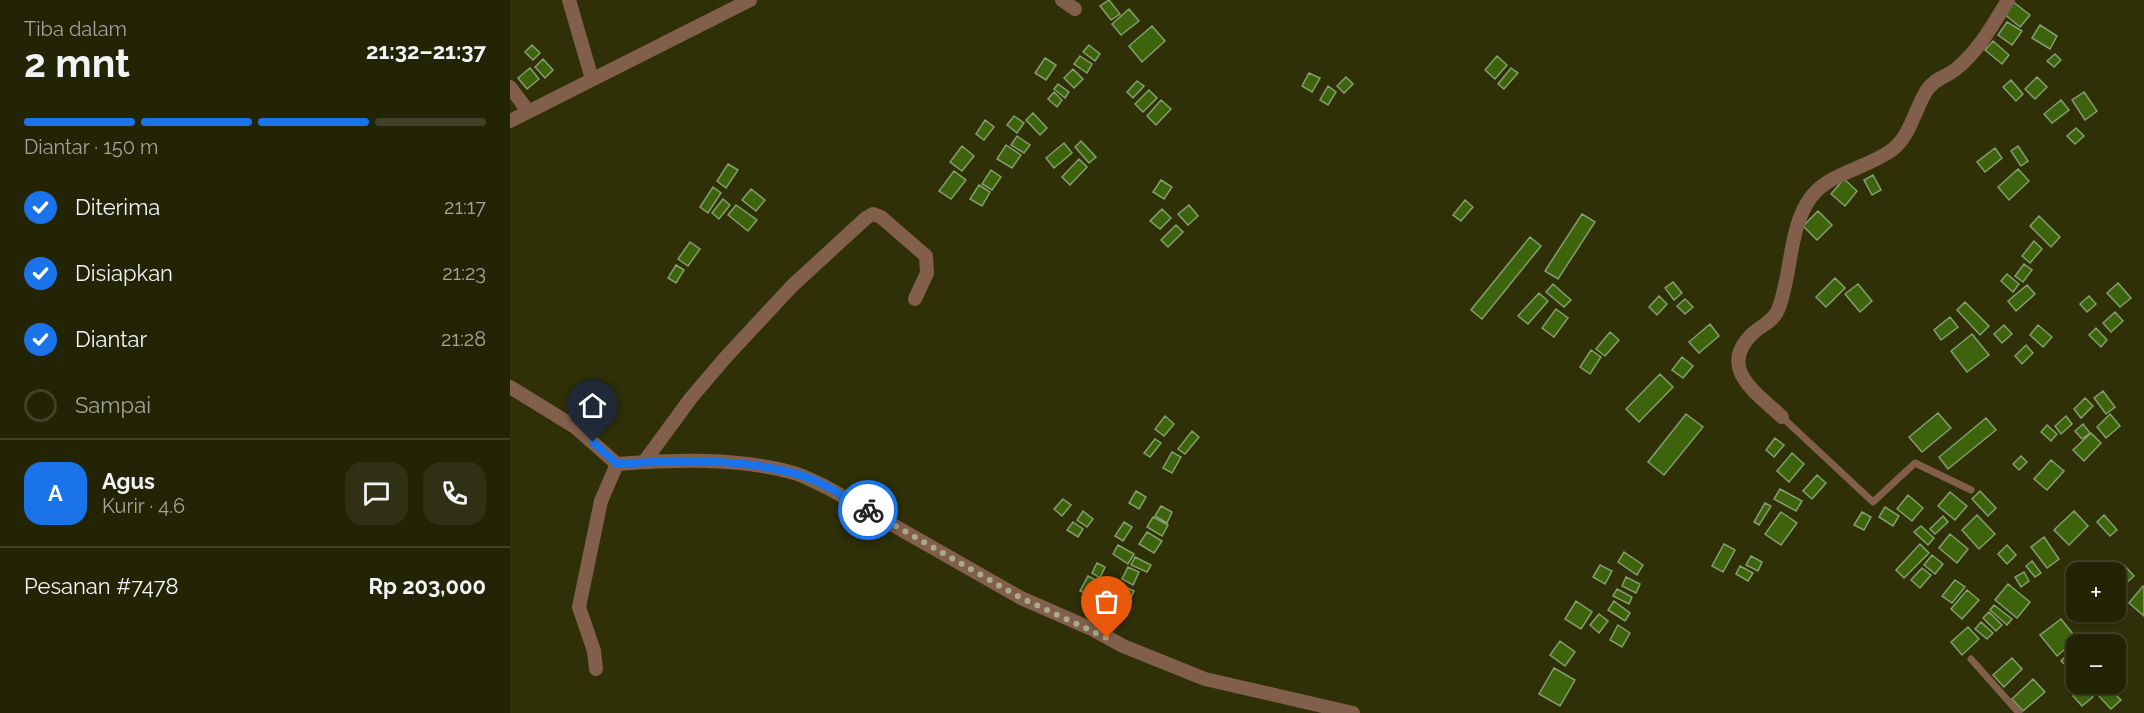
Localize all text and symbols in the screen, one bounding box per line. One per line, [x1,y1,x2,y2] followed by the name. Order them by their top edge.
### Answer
[24,17,127,41] text: Tiba dalam
[366,38,486,64] text: 21:32–21:37
[24,40,130,86] text: 2 mnt
[24,135,158,159] text: Diantar · 150 m
[24,191,57,224] icon: check
[75,194,160,220] text: Diterima
[444,195,486,219] text: 21:17
[24,257,57,290] icon: check
[75,260,173,286] text: Disiapkan
[442,261,486,285] text: 21:23
[24,323,57,356] icon: check
[75,326,147,352] text: Diantar
[441,327,486,351] text: 21:28
[567,380,618,442] pin
[576,389,609,422] icon: home
[75,392,151,418] text: Sampai
[345,462,408,525] button: chat
[423,462,486,525] button: phone
[102,468,155,494] text: Agus
[48,480,63,506] text: A
[838,480,898,540] courier
[102,494,185,518] text: Kurir · 4.6
[852,494,885,527] icon: bike
[2066,562,2126,694] map controls
[2066,562,2126,622] button: +
[24,573,179,599] text: Pesanan #7478
[368,573,486,599] text: Rp 203,000
[1081,576,1132,638] pin
[1090,585,1123,618] icon: bag
[2066,634,2126,694] button: −

